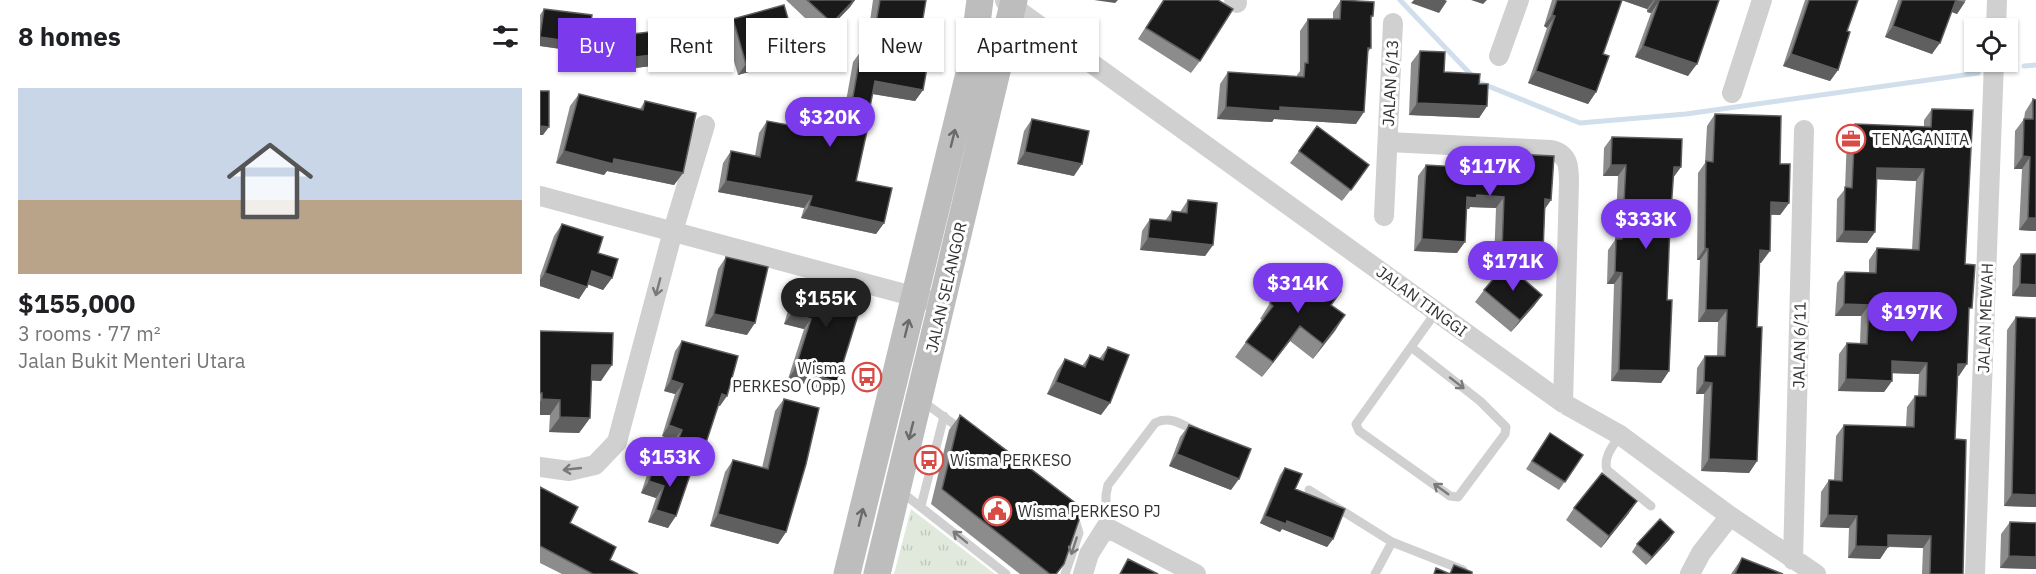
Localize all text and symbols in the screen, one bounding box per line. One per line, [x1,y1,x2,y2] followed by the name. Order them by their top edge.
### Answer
[558,18,636,72] chip: Buy
[648,18,734,72] chip: Rent
[746,18,847,72] chip: Filters
[859,18,944,72] chip: New
[956,18,1099,72] chip: Apartment
[1964,18,2018,72] map controls
[1964,18,2018,72] button: locate
[18,19,121,53] text: 8 homes
[489,20,522,53] icon: filters
[1378,39,1402,127] street label: JALAN 6/13
[788,97,872,148] pin: $320K
[799,103,861,130] text: $320K
[1835,123,1867,155] office icon: TENAGANITA
[216,127,324,235] icon: home
[948,129,960,148] one-way arrow
[1872,129,1969,149] place label: TENAGANITA
[1448,146,1532,197] pin: $117K
[1459,152,1521,179] text: $117K
[1604,199,1688,250] pin: $333K
[1615,205,1677,232] text: $333K
[921,220,971,354] street label: JALAN SELANGOR
[1471,241,1555,292] pin: $171K
[1482,247,1544,274] text: $171K
[1373,261,1471,341] street label: JALAN TINGGI
[1256,263,1340,314] pin: $314K
[1973,263,1997,373] street label: JALAN MEWAH
[1267,269,1329,296] text: $314K
[652,277,664,296] one-way arrow
[784,278,868,329] pin: $155K
[795,284,857,311] text: $155K
[18,286,135,320] text: $155,000
[1870,292,1954,343] pin: $197K
[1881,298,1943,325] text: $197K
[1788,301,1810,389] street label: JALAN 6/11
[902,318,914,337] one-way arrow
[18,320,161,347] text: 3 rooms · 77 m²
[18,347,246,374] text: Jalan Bukit Menteri Utara
[732,358,846,396] place label: Wisma PERKESO (Opp)
[851,361,883,393] bus stop icon: Wisma PERKESO (Opp)
[1449,377,1465,390] one-way arrow
[905,421,917,440] one-way arrow
[628,437,712,488] pin: $153K
[639,443,701,470] text: $153K
[913,444,945,476] bus stop icon: Wisma PERKESO
[950,450,1072,470] place label: Wisma PERKESO
[562,464,582,475] one-way arrow
[1433,483,1449,496] one-way arrow
[981,495,1013,527] public building icon: Wisma PERKESO PJ
[1018,501,1161,521] place label: Wisma PERKESO PJ
[855,508,867,527] one-way arrow
[952,531,968,544] one-way arrow
[1068,536,1079,555] one-way arrow

